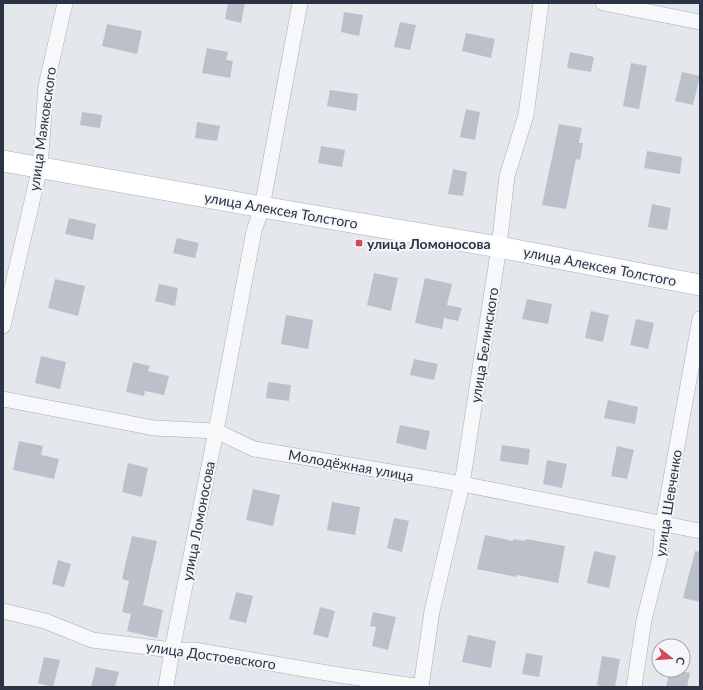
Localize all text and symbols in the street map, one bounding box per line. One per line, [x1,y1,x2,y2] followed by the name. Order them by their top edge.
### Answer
[25,66,59,192] street label: улица Маяковского
[203,188,359,232] street label: улица Алексея Толстого
[367,235,491,252] place label: улица Ломоносова
[354,238,364,248] marker: улица Ломоносова
[522,243,678,289] street label: улица Алексея Толстого
[466,286,502,404] street label: улица Белинского
[287,446,415,484] street label: Молодёжная улица
[651,448,685,558] street label: улица Шевченко
[178,460,218,582] street label: улица Ломоносова
[145,637,277,673] street label: улица Достоевского
[651,638,691,678] north arrow
[674,656,688,667] text: С

